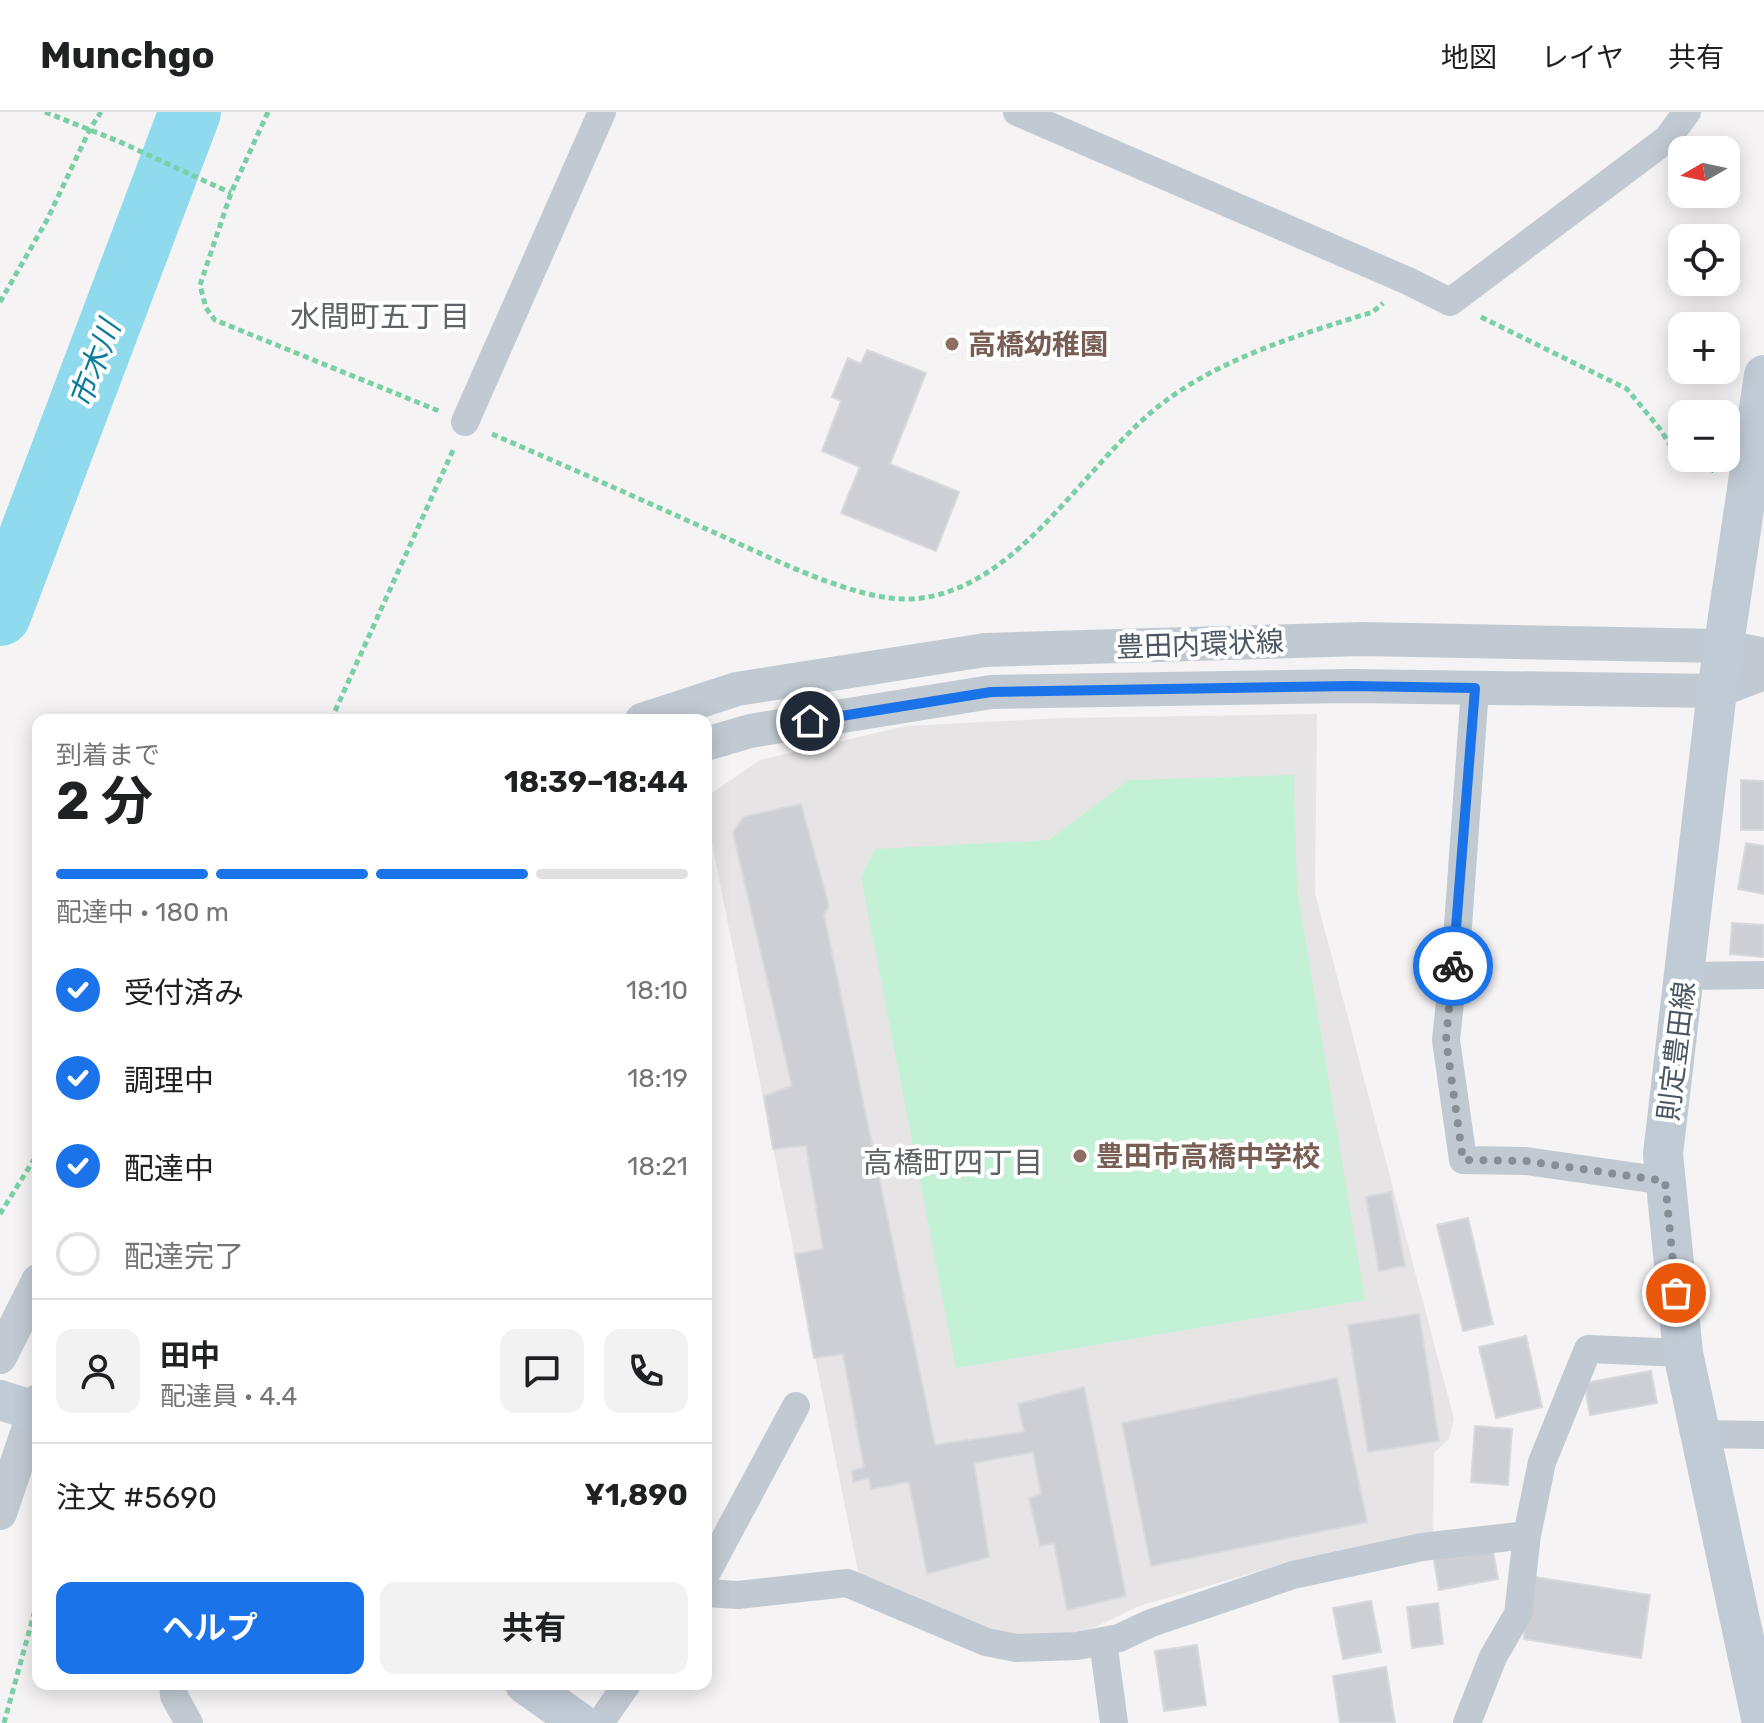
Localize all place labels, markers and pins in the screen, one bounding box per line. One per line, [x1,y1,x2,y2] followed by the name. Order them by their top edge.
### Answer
[968,328,1108,361] place label: 高橋幼稚園
[943,335,961,353] marker: 高橋幼稚園
[776,687,844,755] pin
[1096,1140,1320,1173] place label: 豊田市高橋中学校
[1071,1147,1089,1165] marker: 豊田市高橋中学校
[1642,1259,1710,1327] pin

